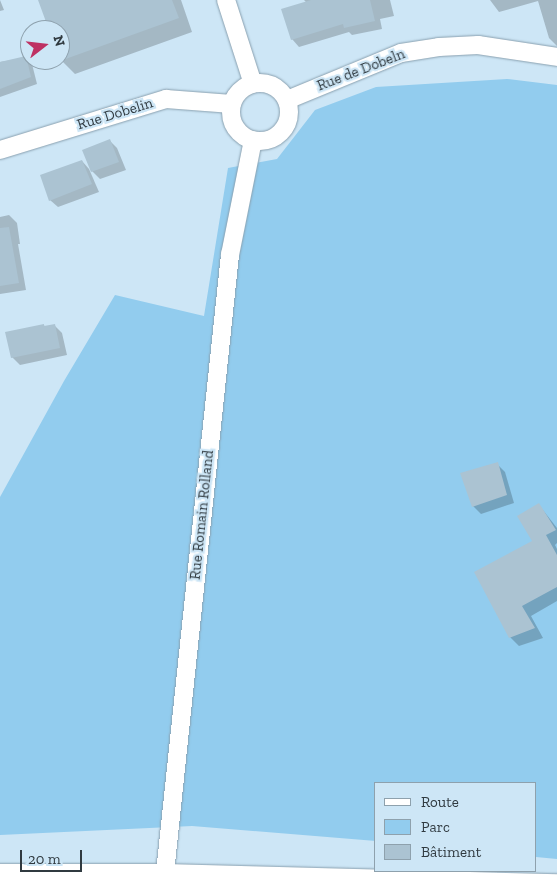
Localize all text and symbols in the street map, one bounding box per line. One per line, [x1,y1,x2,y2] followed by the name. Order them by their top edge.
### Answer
[20,20,70,70] north arrow
[49,34,69,48] text: N
[314,45,408,95] street label: Rue de Dobeln
[75,94,155,134] street label: Rue Dobelin
[186,449,218,581] street label: Rue Romain Rolland
[374,782,537,872] legend
[421,793,459,811] text: Route
[421,818,450,836] text: Parc
[22,840,85,872] scale bar
[421,843,481,861] text: Bâtiment
[28,850,61,868] text: 20 m

